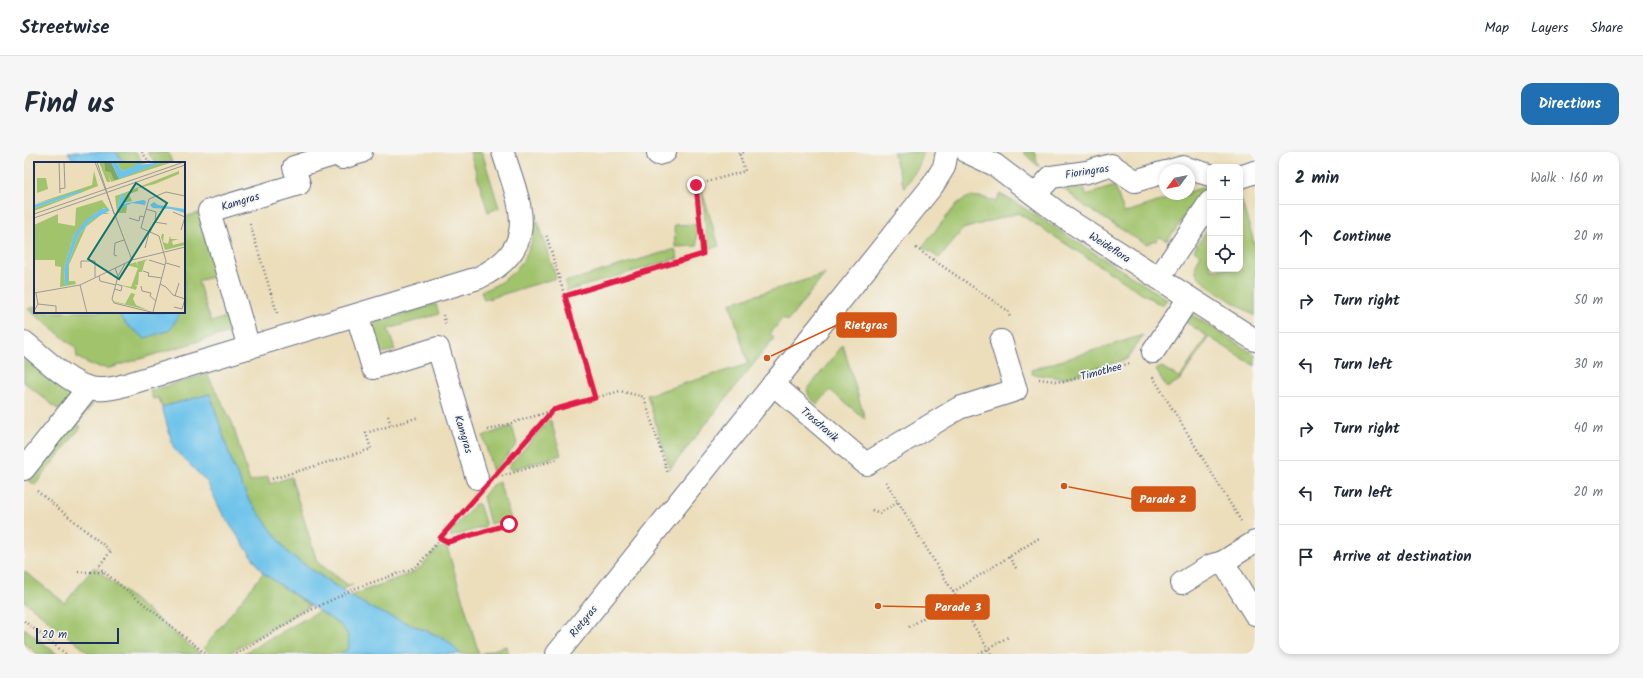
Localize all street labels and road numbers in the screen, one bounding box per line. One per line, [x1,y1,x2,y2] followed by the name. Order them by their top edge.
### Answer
[1064,160,1111,184] street label: Fioringras
[219,188,262,216] street label: Kamgras
[1085,228,1134,268] street label: Weideflora
[1079,358,1124,386] street label: Timothee
[796,403,843,447] street label: Trosdravik
[449,413,477,456] street label: Kamgras
[565,601,603,642] street label: Rietgras

